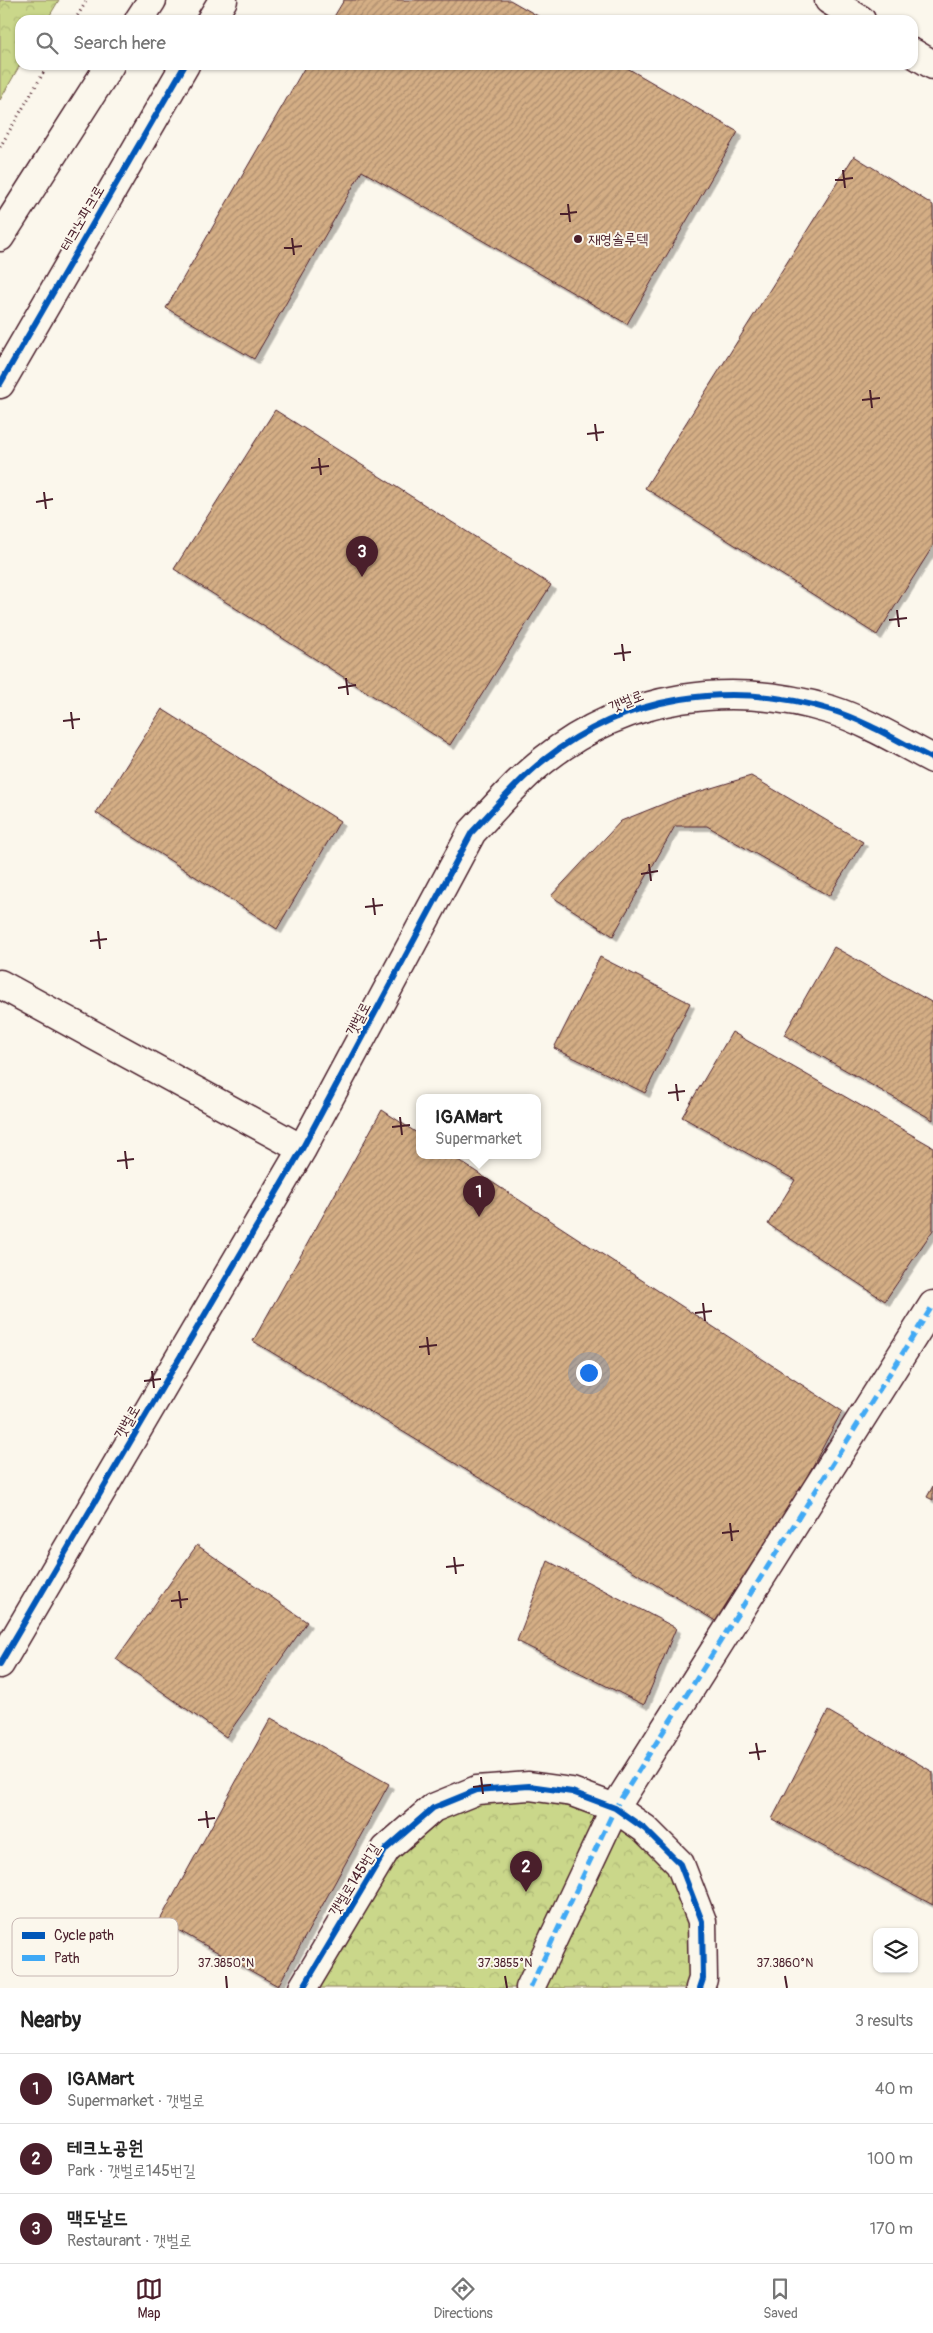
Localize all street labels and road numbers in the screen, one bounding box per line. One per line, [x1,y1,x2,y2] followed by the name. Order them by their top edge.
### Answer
[56,182,109,254] street label: 테크노파크로
[606,686,647,717] street label: 갯벌로
[342,999,375,1040] street label: 갯벌로
[110,1402,145,1443] street label: 갯벌로
[324,1840,384,1921] street label: 갯벌로145번길

